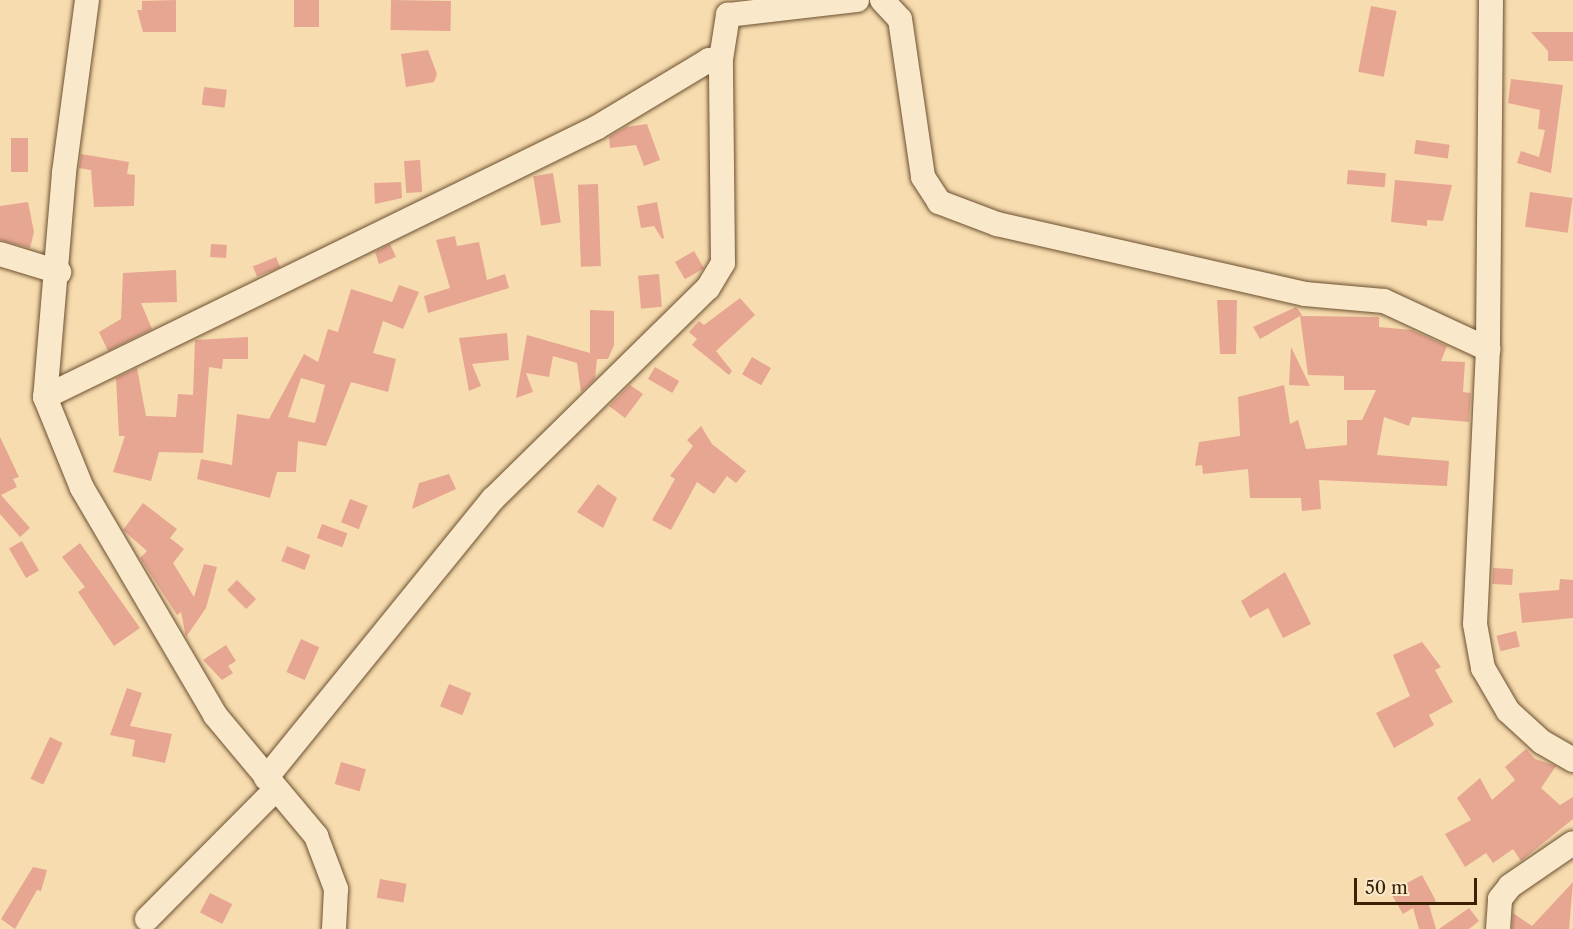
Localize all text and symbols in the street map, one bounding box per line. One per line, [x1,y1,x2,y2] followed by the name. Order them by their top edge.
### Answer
[1357,866,1480,904] scale bar
[1365,877,1408,899] text: 50 m

